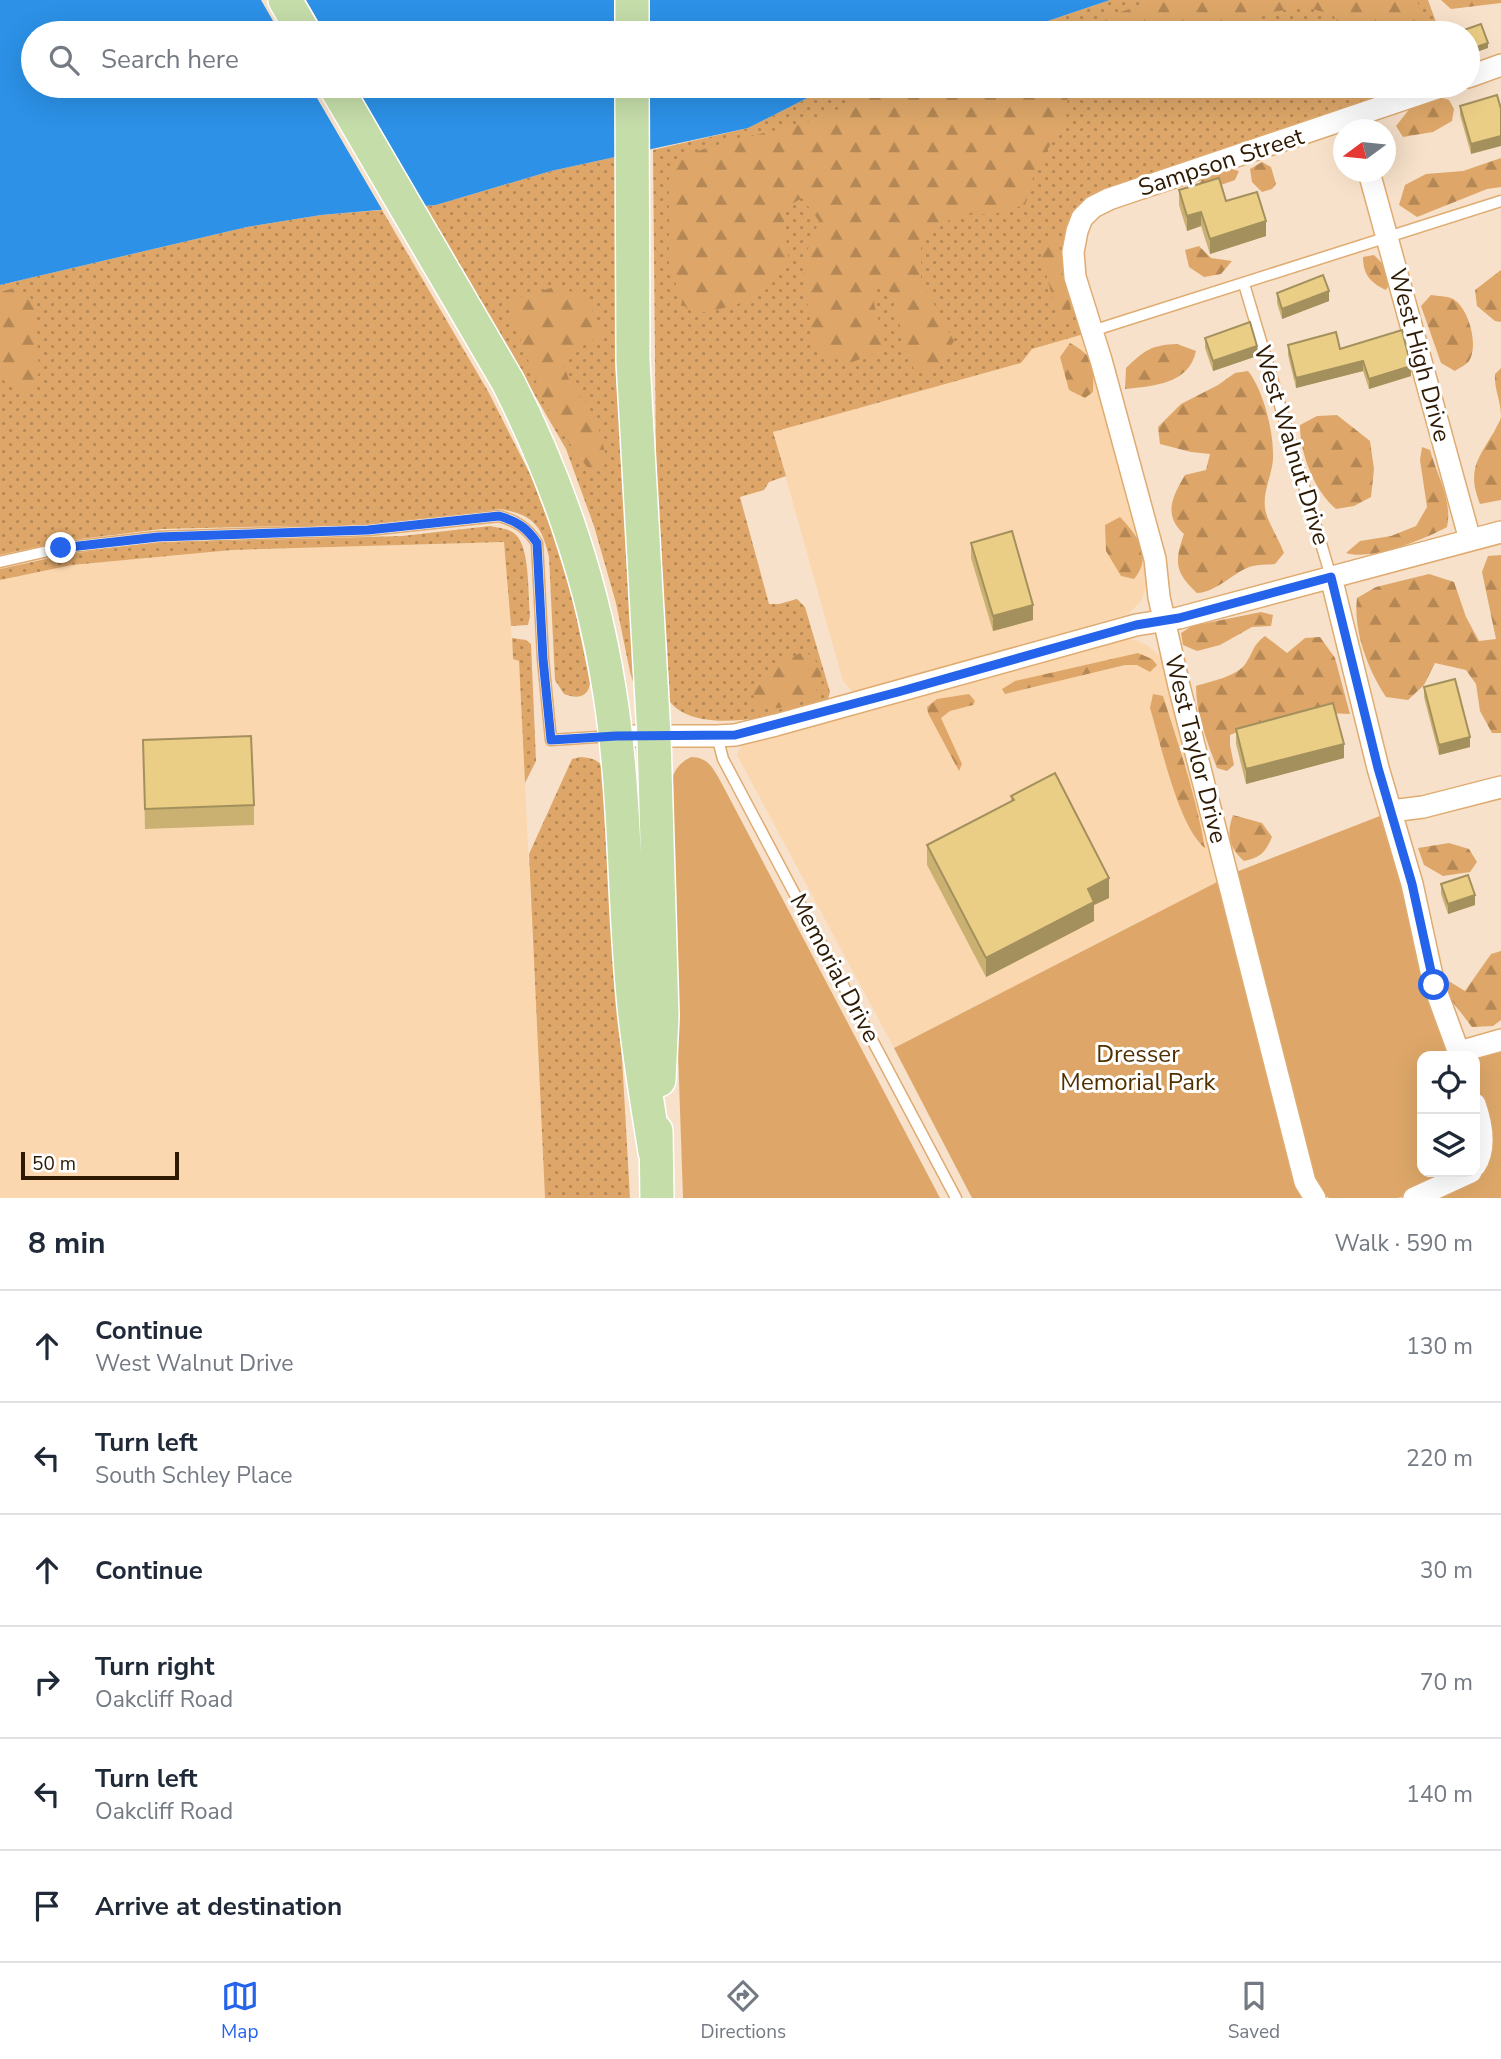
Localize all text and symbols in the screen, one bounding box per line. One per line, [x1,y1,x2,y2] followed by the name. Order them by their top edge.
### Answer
[21,21,1480,98] search box
[45,41,83,79] icon: search
[101,42,239,77] text: Search here
[1333,119,1396,182] north arrow
[1134,120,1308,204] street label: Sampson Street
[1381,265,1459,445] street label: West High Drive
[1246,341,1338,549] street label: West Walnut Drive
[45,532,76,563] route end
[1157,651,1235,847] street label: West Taylor Drive
[782,888,888,1048] street label: Memorial Drive
[1418,969,1449,1000] route start
[1060,1038,1217,1098] park label: Dresser Memorial Park
[1417,1051,1480,1177] map controls
[1417,1051,1480,1114] button: locate
[1417,1114,1480,1177] button: layers
[21,1149,178,1181] scale bar
[32,1151,76,1177] text: 50 m
[28,1223,106,1264] text: 8 min
[1334,1228,1473,1259] text: Walk · 590 m
[95,1313,203,1348] text: Continue
[28,1327,66,1365] icon: ahead
[1406,1331,1473,1362] text: 130 m
[95,1348,294,1379] text: West Walnut Drive
[95,1425,198,1460] text: Turn left
[28,1439,66,1477] icon: left
[1406,1443,1473,1474] text: 220 m
[95,1460,292,1491] text: South Schley Place
[28,1551,66,1589] icon: ahead
[95,1553,203,1588] text: Continue
[1420,1555,1473,1586] text: 30 m
[95,1649,214,1684] text: Turn right
[28,1663,66,1701] icon: right
[1420,1667,1473,1698] text: 70 m
[95,1684,233,1715] text: Oakcliff Road
[95,1761,198,1796] text: Turn left
[28,1775,66,1813] icon: left
[1406,1779,1473,1810] text: 140 m
[95,1796,233,1827] text: Oakcliff Road
[28,1887,66,1925] icon: arrive
[95,1889,342,1924] text: Arrive at destination
[221,1977,259,2045] tab: Map
[700,1977,786,2045] tab: Directions
[1228,1977,1280,2045] tab: Saved

